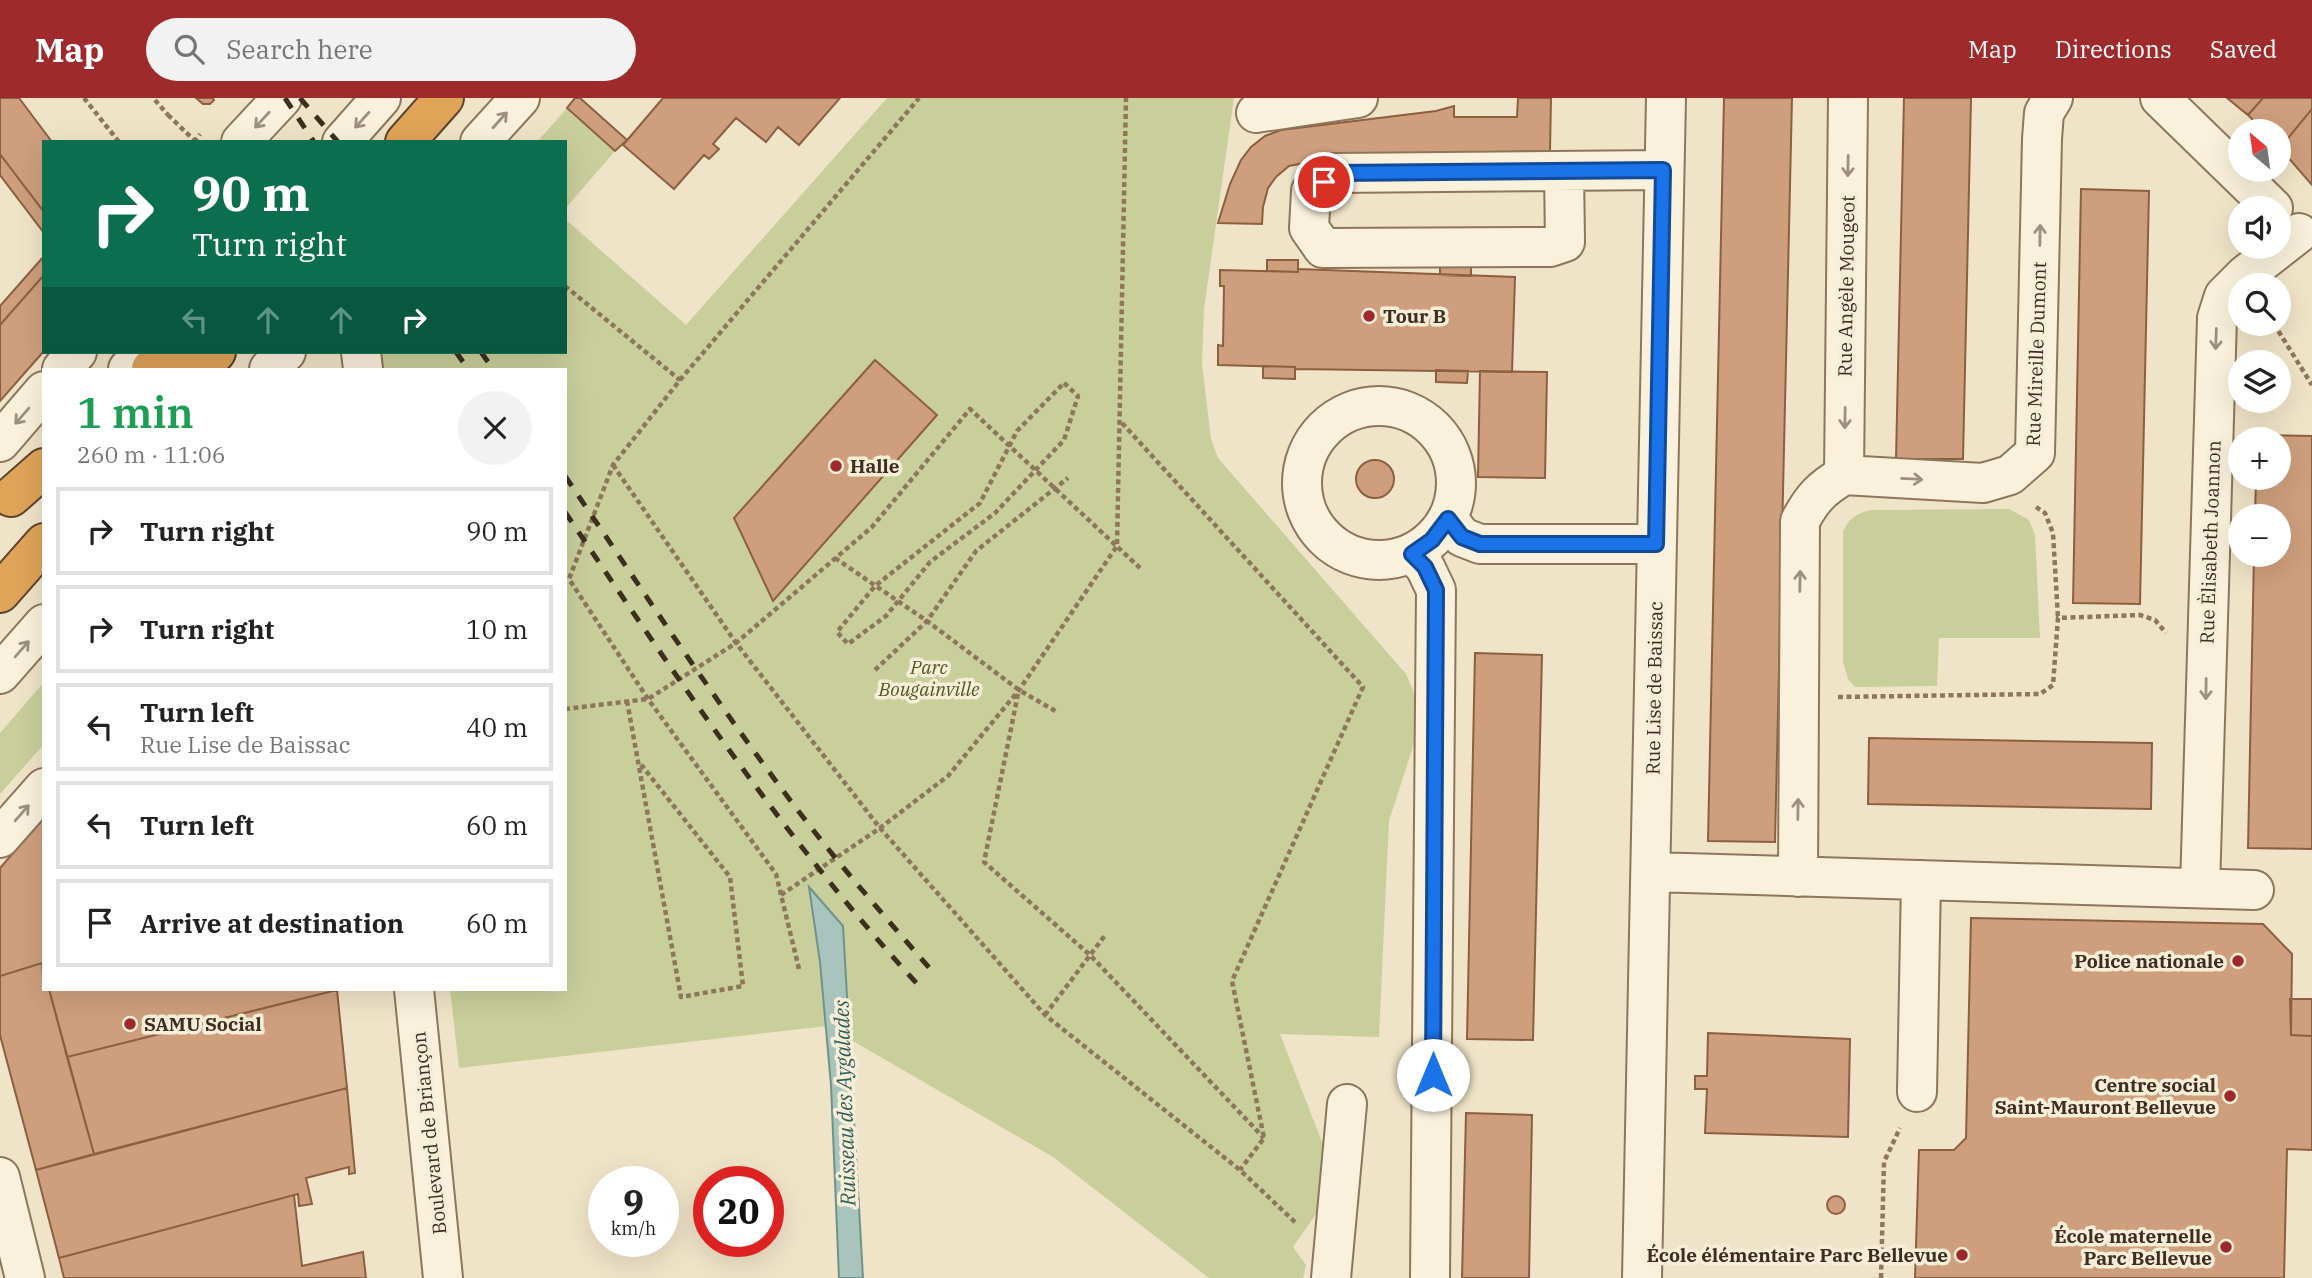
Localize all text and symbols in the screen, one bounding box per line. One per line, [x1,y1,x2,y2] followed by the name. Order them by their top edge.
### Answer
[146,18,636,81] search box
[35,28,104,71] text: Map
[170,30,208,68] icon: search
[226,32,373,66] text: Search here
[1968,33,2017,65] text: Map
[2055,33,2172,65] text: Directions
[2210,33,2277,65] text: Saved
[253,111,270,128] one-way arrow
[353,111,370,128] one-way arrow
[492,111,508,129] one-way arrow
[2228,119,2291,182] north arrow
[2228,119,2291,567] map controls
[1294,152,1354,212] pin
[1841,154,1854,177] one-way arrow
[192,161,310,224] text: 90 m
[1305,163,1343,201] icon: arrive
[77,168,168,259] icon: right
[1832,195,1860,377] street label: Rue Angèle Mougeot
[2228,196,2291,259] button: sound
[192,223,347,265] text: Turn right
[2033,224,2046,247] one-way arrow
[2021,261,2051,447] street label: Rue Mireille Dumont
[2228,273,2291,336] button: search
[176,301,214,339] icon: left
[249,301,287,339] icon: ahead
[322,301,360,339] icon: ahead
[395,301,433,339] icon: right
[1383,304,1446,328] place label: Tour B
[1361,308,1377,324] marker: Tour B
[2210,327,2223,350] one-way arrow
[2228,350,2291,413] button: layers
[77,385,194,440] text: 1 min
[458,391,532,465] button: close
[1838,406,1851,429] one-way arrow
[14,407,30,425] one-way arrow
[2228,427,2291,490] button: +
[77,439,226,469] text: 260 m · 11:06
[2194,440,2226,644] street label: Rue Èlisabeth Joannon
[850,454,900,478] place label: Halle
[828,458,844,474] marker: Halle
[1900,473,1923,486] one-way arrow
[2228,504,2291,567] button: −
[81,512,119,550] icon: right
[140,514,274,548] text: Turn right
[466,514,528,548] text: 90 m
[1793,570,1807,593] one-way arrow
[1640,601,1668,775] street label: Rue Lise de Baissac
[81,610,119,648] icon: right
[140,612,274,646] text: Turn right
[466,612,528,646] text: 10 m
[14,640,30,658] one-way arrow
[878,655,980,701] park label: Parc Bougainville
[2200,677,2213,700] one-way arrow
[140,695,254,729] text: Turn left
[81,708,119,746] icon: left
[466,710,528,744] text: 40 m
[140,729,351,759] text: Rue Lise de Baissac
[1791,797,1805,820] one-way arrow
[14,804,30,822] one-way arrow
[81,806,119,844] icon: left
[140,808,254,842] text: Turn left
[466,808,528,842] text: 60 m
[81,904,119,942] icon: arrive
[140,906,404,940] text: Arrive at destination
[466,906,528,940] text: 60 m
[2074,949,2224,973] place label: Police nationale
[2230,953,2246,969] marker: Police nationale
[826,999,862,1207] water label: Ruisseau des Aygalades
[144,1012,262,1036] place label: SAMU Social
[122,1016,138,1032] marker: SAMU Social
[406,1030,452,1236] street label: Boulevard de Briançon
[1396,1038,1470,1112] position arrow
[1995,1073,2216,1119] place label: Centre social Saint-Mauront Bellevue
[2222,1088,2238,1104] marker: Centre social Saint-Mauront Bellevue
[693,1166,784,1257] speed limit sign: 20
[623,1179,644,1225] text: 9
[611,1217,656,1240] text: km/h
[2054,1224,2212,1270] place label: École maternelle Parc Bellevue
[2218,1239,2234,1255] marker: École maternelle Parc Bellevue
[1647,1243,1948,1267] place label: École élémentaire Parc Bellevue
[1954,1247,1970,1263] marker: École élémentaire Parc Bellevue

